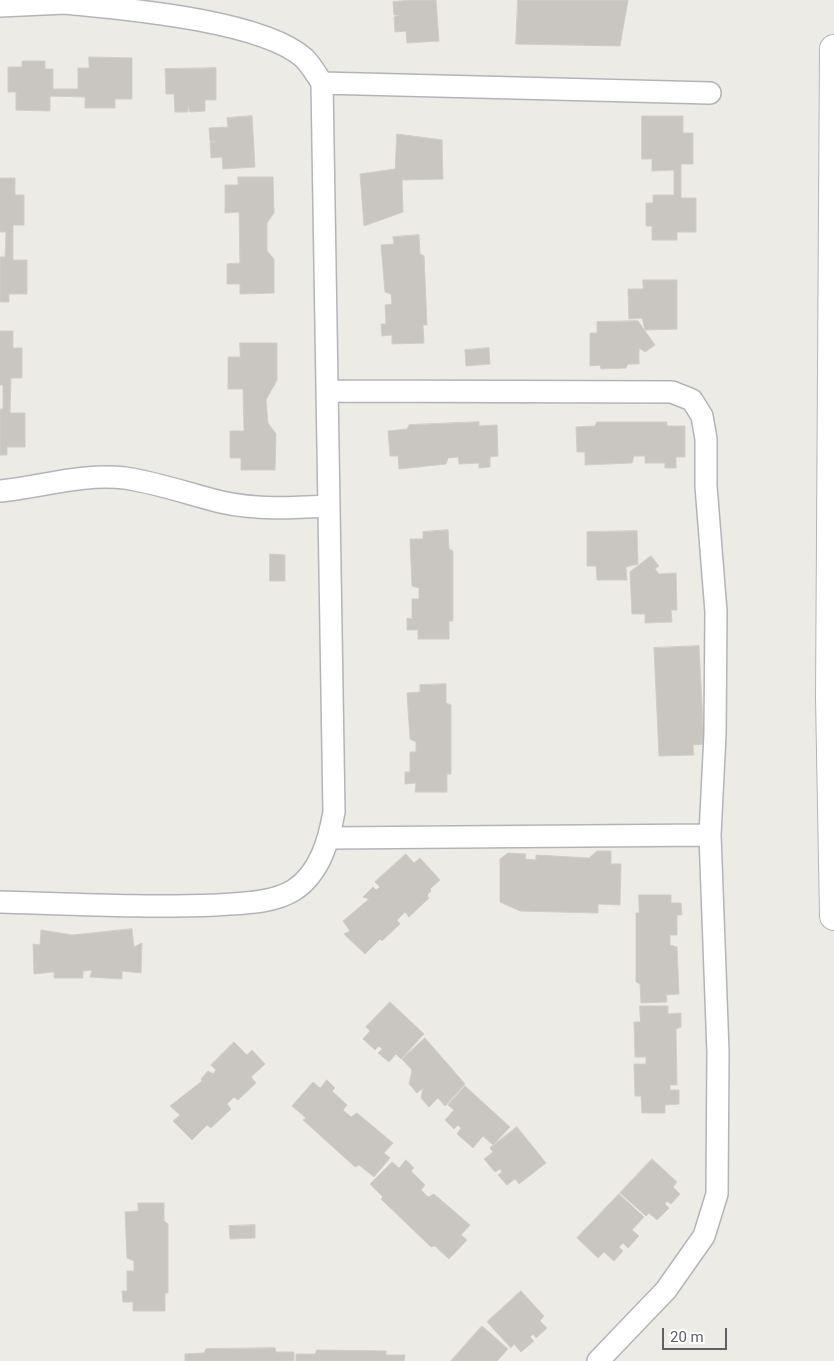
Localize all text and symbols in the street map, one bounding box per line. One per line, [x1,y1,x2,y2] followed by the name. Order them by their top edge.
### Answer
[664,1318,729,1350] scale bar
[670,1328,704,1346] text: 20 m

